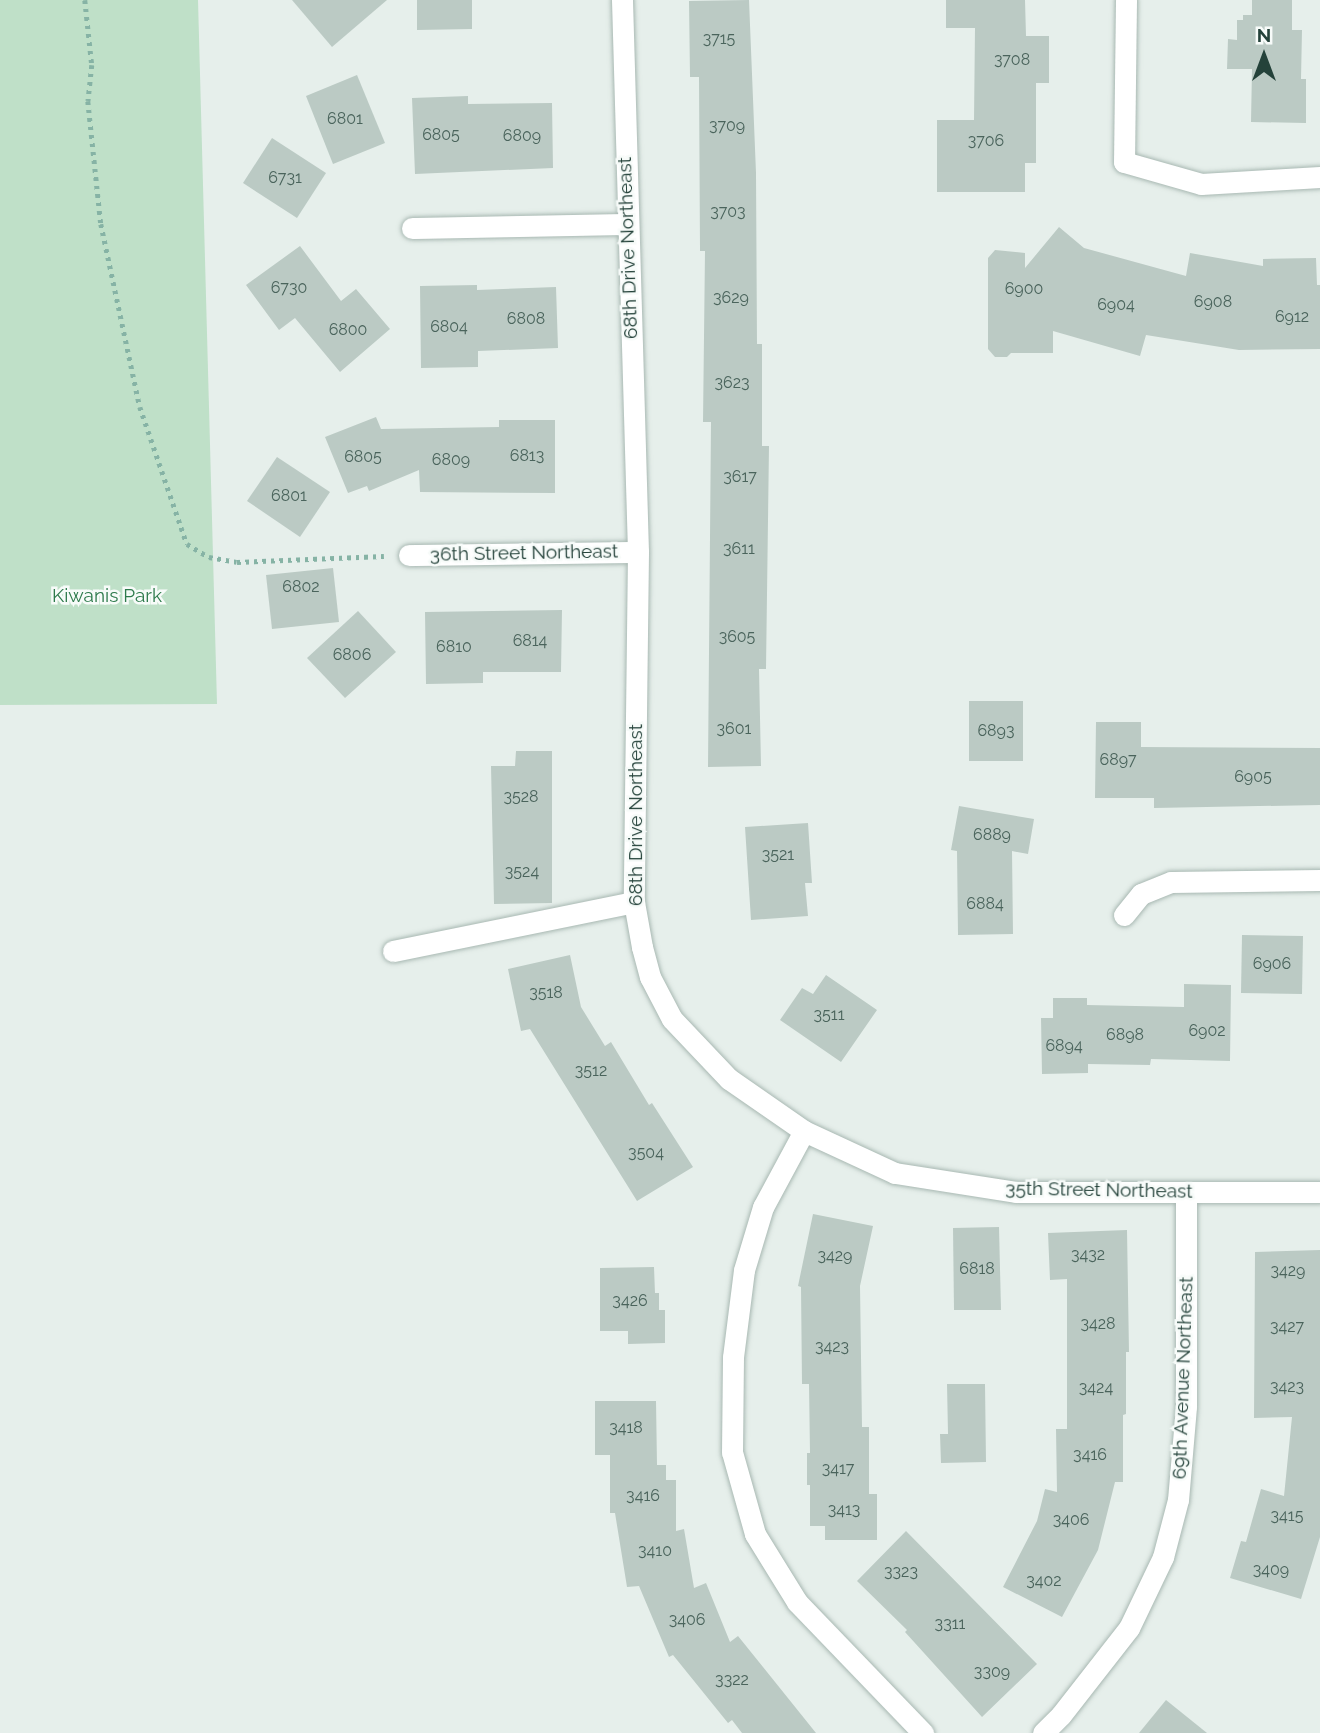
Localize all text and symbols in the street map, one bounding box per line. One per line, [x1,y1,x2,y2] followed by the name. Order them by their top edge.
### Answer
[1229,21,1299,91] north arrow
[1257,24,1271,46] text: N
[703,29,735,49] house number: 3715
[994,50,1030,70] house number: 3708
[327,109,363,129] house number: 6801
[709,116,745,136] house number: 3709
[422,125,460,145] house number: 6805
[503,126,541,146] house number: 6809
[968,131,1004,151] house number: 3706
[613,157,643,339] street label: 68th Drive Northeast
[268,168,302,188] house number: 6731
[710,202,746,222] house number: 3703
[271,278,307,298] house number: 6730
[1005,279,1043,299] house number: 6900
[713,288,749,308] house number: 3629
[1194,292,1232,312] house number: 6908
[1097,295,1135,315] house number: 6904
[1275,307,1309,327] house number: 6912
[507,309,545,329] house number: 6808
[430,317,468,337] house number: 6804
[329,320,367,340] house number: 6800
[714,373,750,393] house number: 3623
[510,446,544,466] house number: 6813
[344,447,382,467] house number: 6805
[432,450,470,470] house number: 6809
[723,467,757,487] house number: 3617
[271,486,307,506] house number: 6801
[723,539,755,559] house number: 3611
[430,540,618,566] street label: 36th Street Northeast
[282,577,320,597] house number: 6802
[52,585,162,607] park label: Kiwanis Park
[719,627,755,647] house number: 3605
[513,631,547,651] house number: 6814
[436,637,472,657] house number: 6810
[333,645,371,665] house number: 6806
[717,719,751,739] house number: 3601
[977,721,1015,741] house number: 6893
[625,724,647,906] street label: 68th Drive Northeast
[1100,750,1136,770] house number: 6897
[1234,767,1272,787] house number: 6905
[503,787,539,807] house number: 3528
[973,825,1011,845] house number: 6889
[762,845,794,865] house number: 3521
[505,862,539,882] house number: 3524
[966,894,1004,914] house number: 6884
[1253,954,1291,974] house number: 6906
[529,983,563,1003] house number: 3518
[814,1005,844,1025] house number: 3511
[1188,1021,1226,1041] house number: 6902
[1106,1025,1144,1045] house number: 6898
[1045,1036,1083,1056] house number: 6894
[575,1061,607,1081] house number: 3512
[628,1143,664,1163] house number: 3504
[1005,1177,1193,1203] street label: 35th Street Northeast
[1071,1245,1105,1265] house number: 3432
[818,1246,852,1266] house number: 3429
[959,1259,995,1279] house number: 6818
[1271,1261,1305,1281] house number: 3429
[1168,1276,1198,1480] street label: 69th Avenue Northeast
[612,1291,648,1311] house number: 3426
[1080,1314,1116,1334] house number: 3428
[1270,1317,1304,1337] house number: 3427
[815,1337,849,1357] house number: 3423
[1270,1377,1304,1397] house number: 3423
[1079,1378,1113,1398] house number: 3424
[609,1418,643,1438] house number: 3418
[1073,1445,1107,1465] house number: 3416
[822,1459,854,1479] house number: 3417
[626,1486,660,1506] house number: 3416
[828,1500,860,1520] house number: 3413
[1271,1506,1303,1526] house number: 3415
[1053,1510,1089,1530] house number: 3406
[638,1541,672,1561] house number: 3410
[1253,1560,1289,1580] house number: 3409
[884,1562,918,1582] house number: 3323
[1026,1571,1062,1591] house number: 3402
[669,1610,705,1630] house number: 3406
[935,1614,965,1634] house number: 3311
[974,1662,1010,1682] house number: 3309
[715,1670,749,1690] house number: 3322

